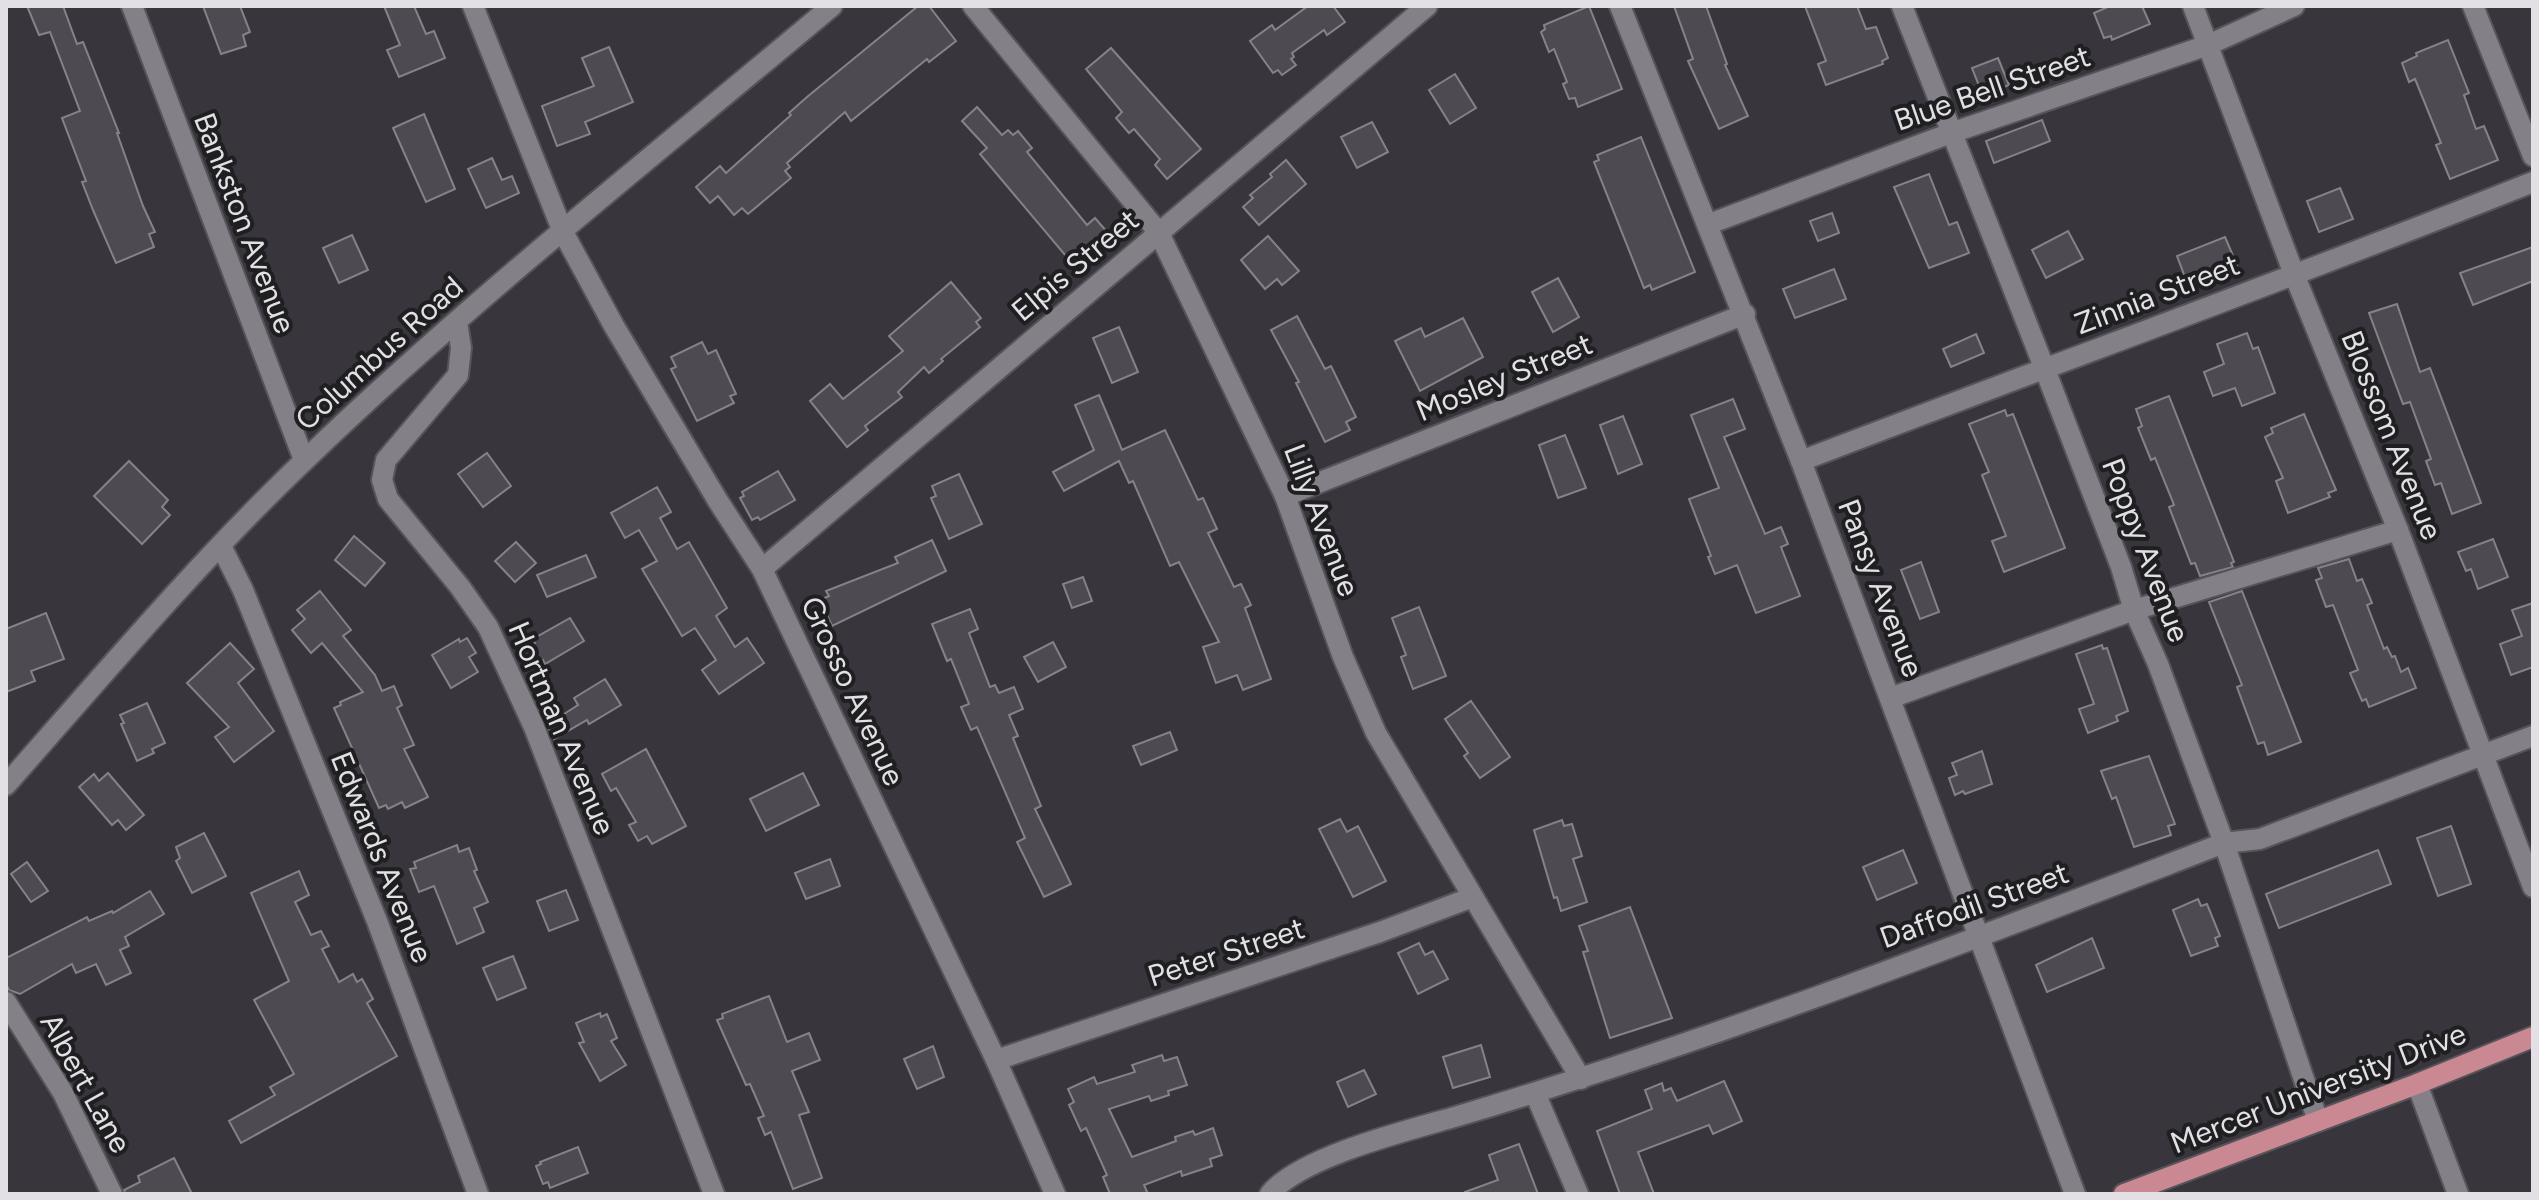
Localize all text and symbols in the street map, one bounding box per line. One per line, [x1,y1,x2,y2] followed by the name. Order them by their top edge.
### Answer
[1889,37,2095,139] street label: Blue Bell Street
[186,108,304,338] street label: Bankston Avenue
[1004,201,1146,329] street label: Elpis Street
[2069,246,2245,342] street label: Zinnia Street
[288,268,470,438] street label: Columbus Road
[1411,325,1597,429] street label: Mosley Street
[2333,325,2451,545] street label: Blossom Avenue
[1276,438,1368,602] street label: Lilly Avenue
[2094,453,2198,647] street label: Poppy Avenue
[1830,494,1932,682] street label: Pansy Avenue
[793,590,913,792] street label: Grosso Avenue
[500,616,624,840] street label: Hortman Avenue
[323,746,441,968] street label: Edwards Avenue
[1875,854,2073,956] street label: Daffodil Street
[1143,909,1309,995] street label: Peter Street
[33,1007,139,1159] street label: Albert Lane
[2165,1015,2471,1161] street label: Mercer University Drive

